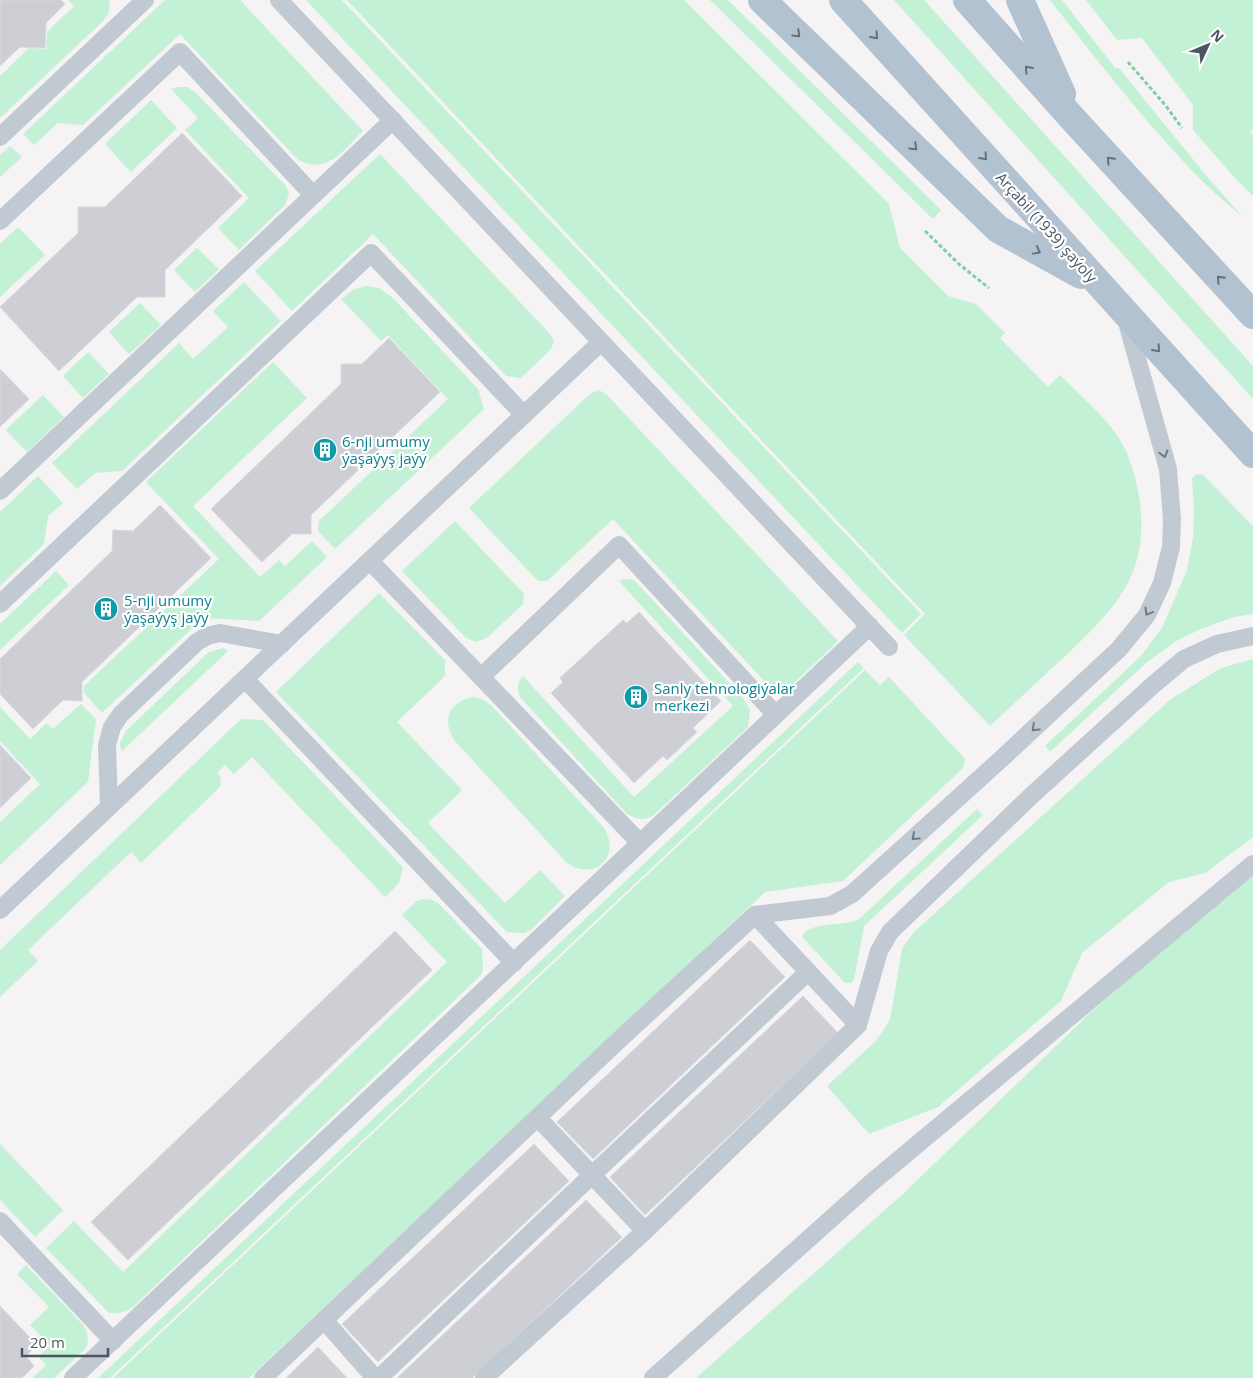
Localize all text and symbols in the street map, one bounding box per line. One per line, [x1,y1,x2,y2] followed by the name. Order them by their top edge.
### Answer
[1183,20,1233,70] north arrow
[1207,25,1229,46] text: N
[791,28,800,37] one-way arrow
[869,31,878,40] one-way arrow
[1025,65,1034,74] one-way arrow
[908,141,917,150] one-way arrow
[978,152,987,161] one-way arrow
[1107,156,1116,165] one-way arrow
[992,167,1102,287] street label: Arçabil (1939) şaýoly
[1032,245,1041,255] one-way arrow
[1217,276,1226,285] one-way arrow
[1152,343,1161,352] one-way arrow
[342,431,430,468] place label: 6-nji umumy ýaşaýyş jaýy
[312,437,338,463] building icon: 6-nji umumy ýaşaýyş jaýy
[1158,450,1169,459] one-way arrow
[124,590,212,627] place label: 5-nji umumy ýaşaýyş jaýy
[93,596,119,622] building icon: 5-nji umumy ýaşaýyş jaýy
[1144,606,1154,615] one-way arrow
[654,678,795,715] place label: Sanly tehnologiýalar merkezi
[623,684,649,710] building icon: Sanly tehnologiýalar merkezi
[1031,722,1040,731] one-way arrow
[911,831,920,840] one-way arrow
[22,1326,109,1358] scale bar
[30,1332,65,1352] text: 20 m

